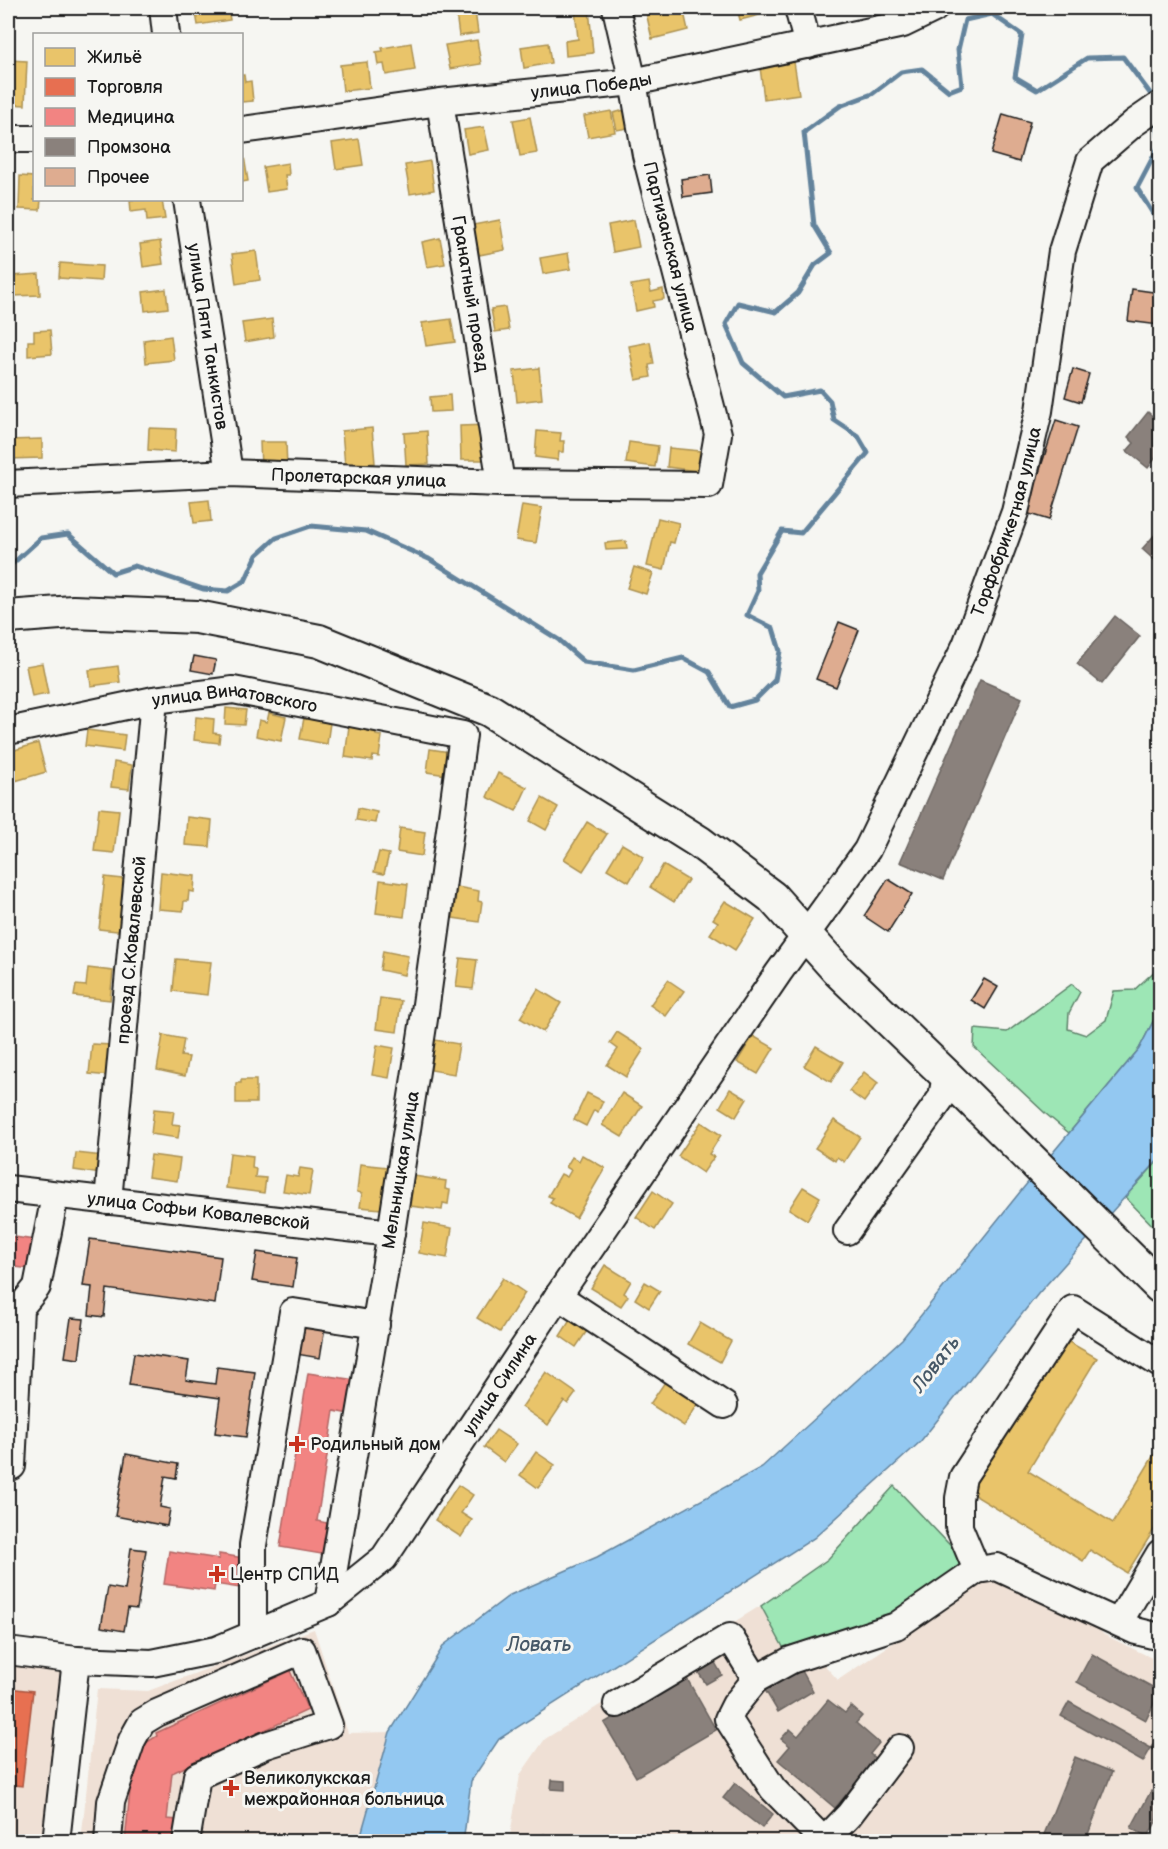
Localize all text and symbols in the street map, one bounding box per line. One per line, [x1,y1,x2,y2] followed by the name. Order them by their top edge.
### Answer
[33,33,243,201] legend
[87,47,142,68] text: Жильё
[530,68,653,103] street label: улица Победы
[87,77,163,98] text: Торговля
[87,107,175,128] text: Медицина
[87,137,171,158] text: Промзона
[639,159,701,335] street label: Партизанская улица
[87,167,149,188] text: Прочее
[448,214,494,373] street label: Гранатный проезд
[183,242,233,432] street label: улица Пяти Танкистов
[967,424,1045,620] street label: Торфобрикетная улица
[271,464,447,491] street label: Пролетарская улица
[151,679,319,717] street label: улица Винатовского
[112,855,150,1045] street label: проезд С.Ковалевской
[378,1089,424,1250] street label: Мельницкая улица
[86,1188,311,1234] street label: улица Софьи Ковалевской
[458,1329,541,1439] street label: улица Силина
[905,1331,965,1398] water label: Ловать
[310,1434,441,1455] place label: Родильный дом
[288,1435,306,1453] marker: Родильный дом
[230,1564,339,1585] place label: Центр СПИД
[208,1565,226,1583] marker: Центр СПИД
[505,1633,571,1657] water label: Ловать
[244,1768,445,1810] place label: Великолукская межрайонная больница
[222,1779,240,1797] marker: Великолукская межрайонная больница

